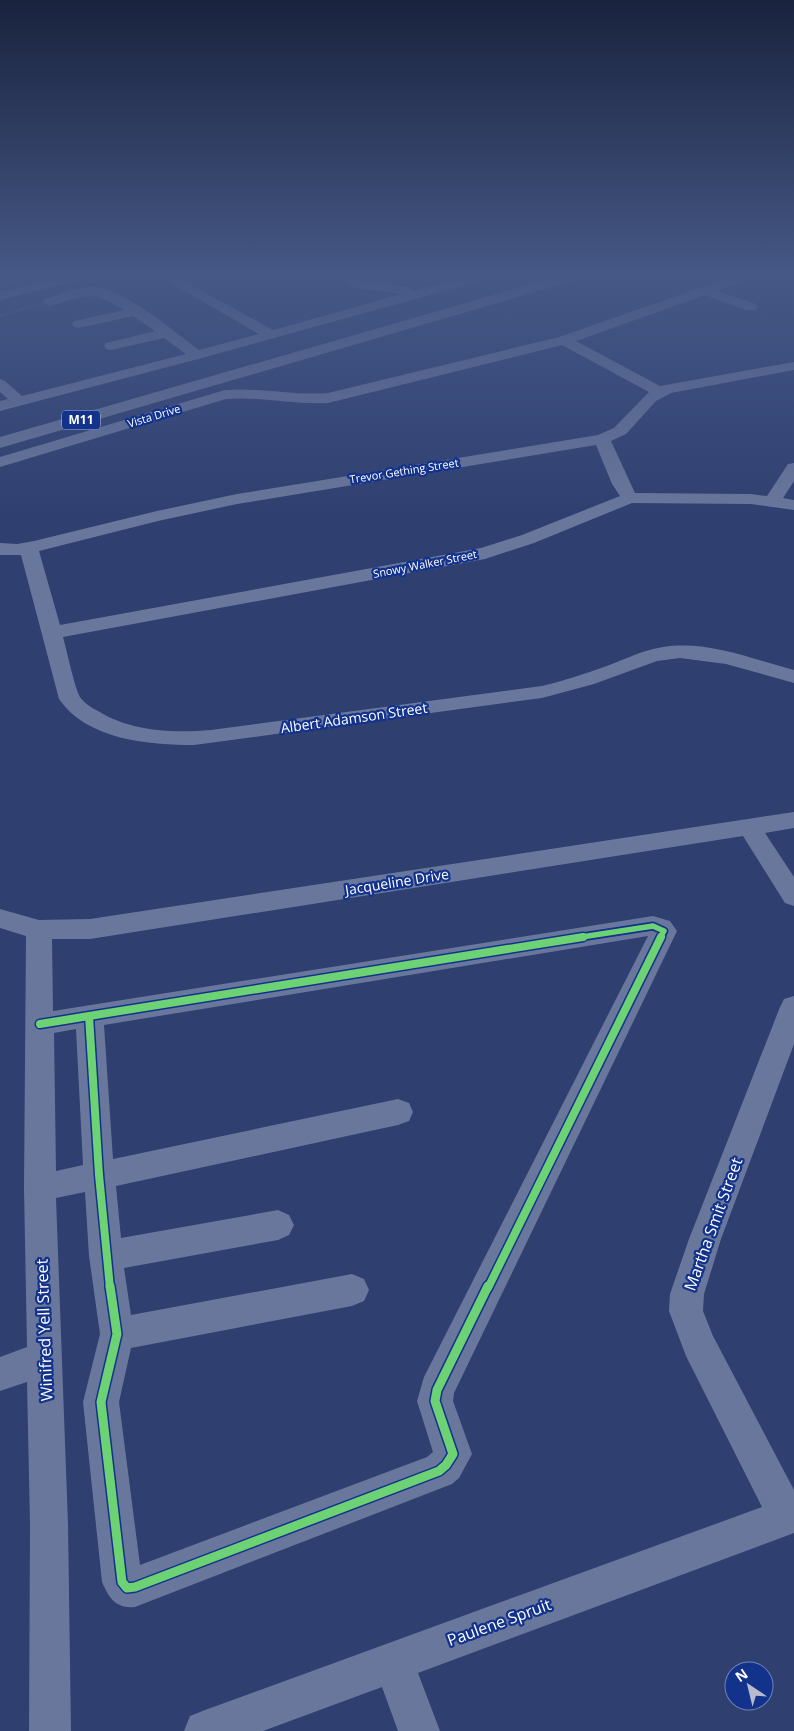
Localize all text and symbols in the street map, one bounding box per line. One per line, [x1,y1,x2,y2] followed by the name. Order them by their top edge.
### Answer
[126,400,182,431] street label: Vista Drive
[62,410,100,430] road number: M11
[348,454,460,487] street label: Trevor Gething Street
[372,546,478,581] street label: Snowy Walker Street
[279,698,428,737] street label: Albert Adamson Street
[342,864,450,899] street label: Jacqueline Drive
[679,1154,747,1294] street label: Martha Smit Street
[31,1258,57,1402] street label: Winifred Yell Street
[444,1593,554,1651] street label: Paulene Spruit
[724,1661,774,1711] north arrow
[731,1664,751,1686] text: N

